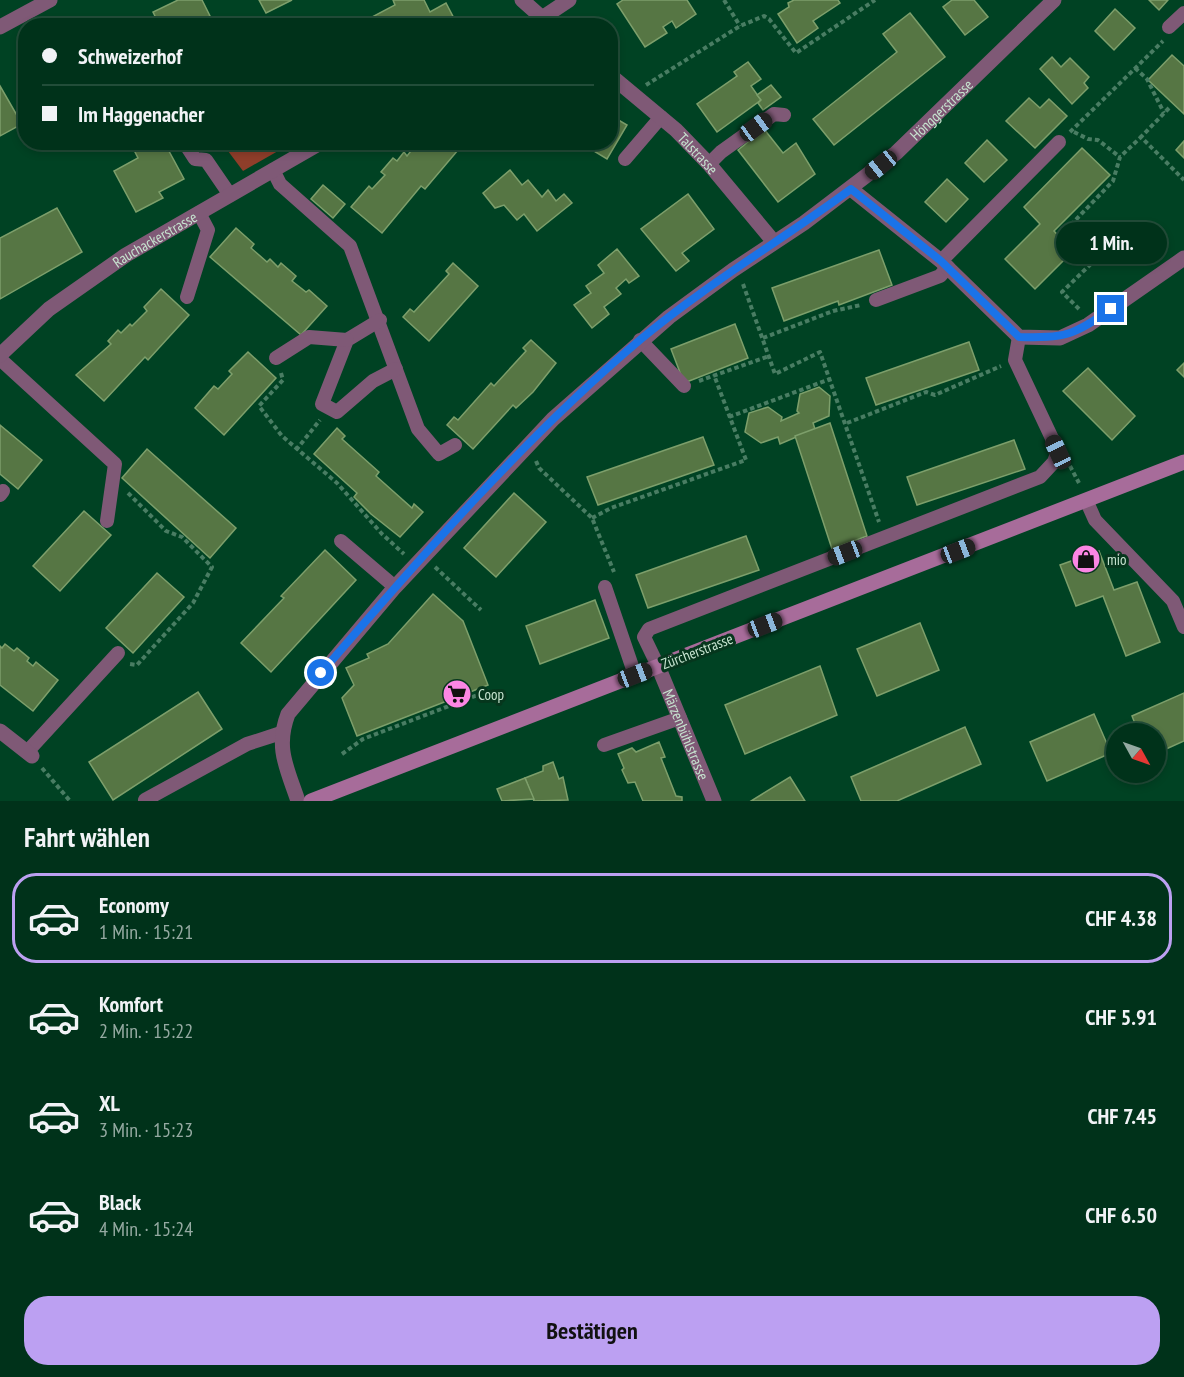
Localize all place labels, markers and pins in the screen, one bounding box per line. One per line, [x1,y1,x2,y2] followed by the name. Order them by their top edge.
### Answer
[1070,543,1102,575] shop icon: mio
[1107,550,1127,569] place label: mio
[441,678,473,710] supermarket icon: Coop
[478,685,504,704] place label: Coop

